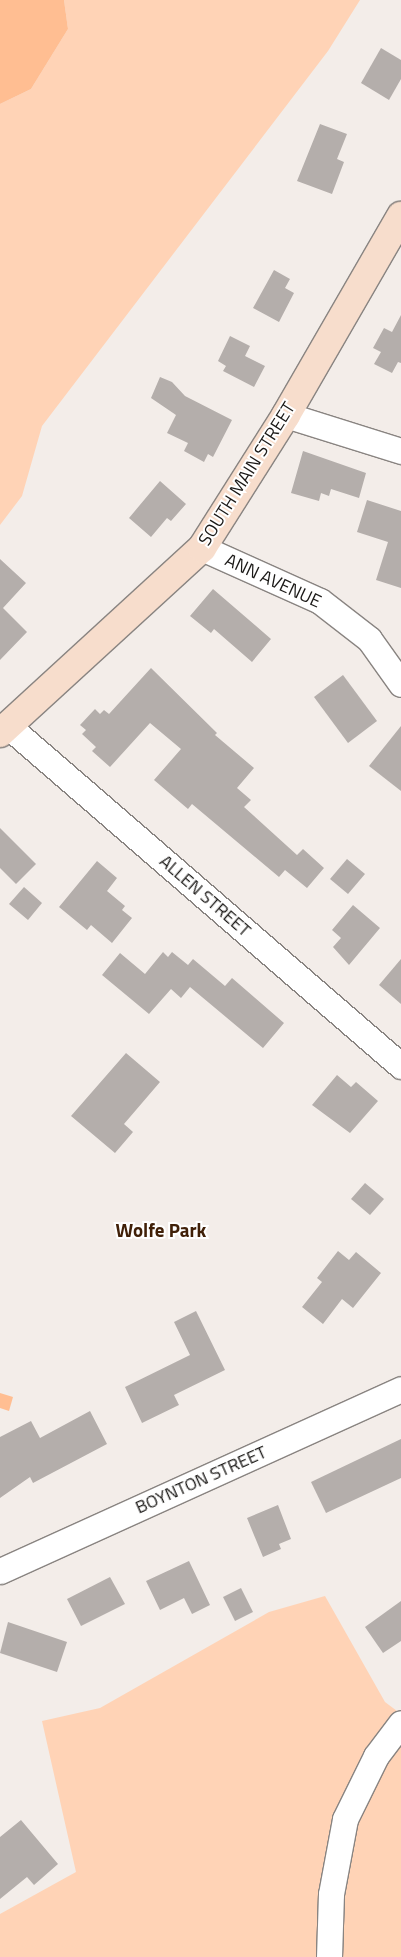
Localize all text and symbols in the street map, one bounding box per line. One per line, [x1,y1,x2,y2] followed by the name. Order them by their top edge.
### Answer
[194,398,300,550] street label: SOUTH MAIN STREET
[222,549,324,613] street label: ANN AVENUE
[155,851,255,941] street label: ALLEN STREET
[116,1219,206,1241] district label: Wolfe Park
[132,1441,270,1519] street label: BOYNTON STREET

